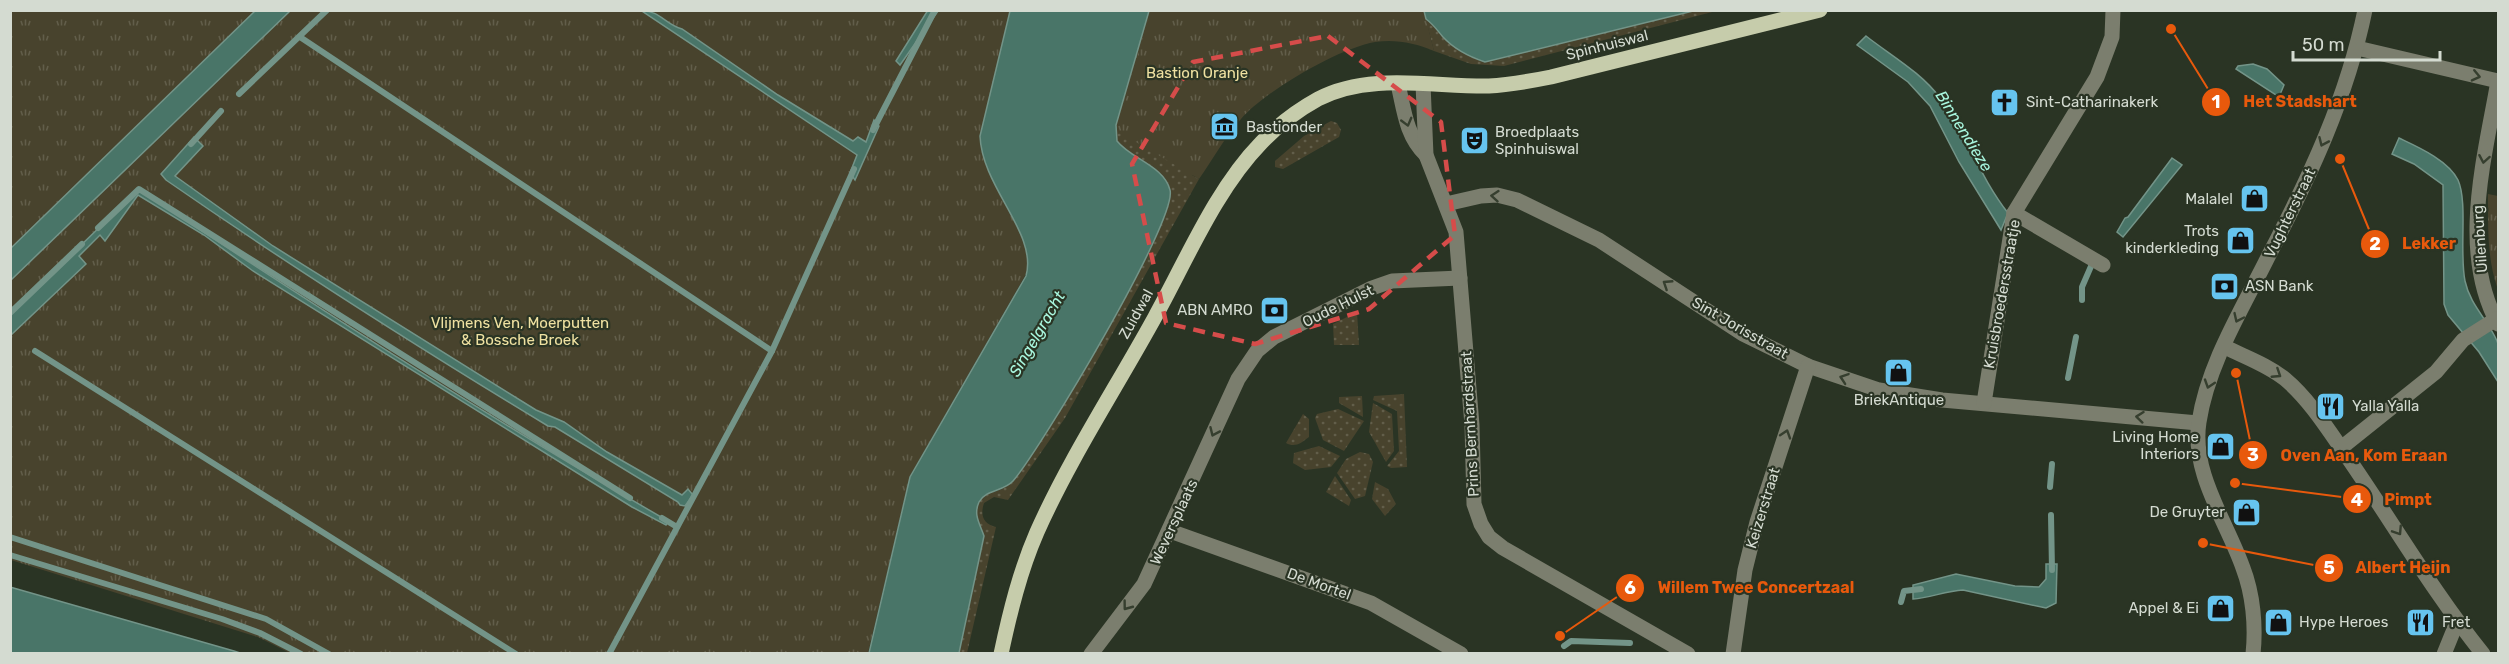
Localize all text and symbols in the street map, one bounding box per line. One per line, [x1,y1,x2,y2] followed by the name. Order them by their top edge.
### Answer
[2293,24,2440,62] scale bar
[1564,26,1650,64] street label: Spinhuiswal
[2302,34,2345,56] text: 50 m
[1146,64,1248,82] park label: Bastion Oranje
[2470,68,2480,81] one-way arrow
[2201,85,2368,119] callout: Het Stadshart
[1989,86,2021,118] church icon: Sint-Catharinakerk
[1932,87,1996,175] water label: Binnendieze
[2212,91,2220,113] text: 1
[2243,92,2357,111] text: Het Stadshart
[2026,93,2159,111] place label: Sint-Catharinakerk
[1209,111,1241,143] museum icon: Bastionder
[1400,116,1412,127] one-way arrow
[1246,118,1322,136] place label: Bastionder
[1495,123,1579,158] place label: Broedplaats Spinhuiswal
[1458,125,1490,157] theatre icon: Broedplaats Spinhuiswal
[2319,136,2331,147] one-way arrow
[2479,154,2491,164] one-way arrow
[2260,165,2320,261] street label: Vughterstraat
[2238,183,2270,215] shop icon: Malalel
[1490,190,1499,203] one-way arrow
[2185,190,2233,208] place label: Malalel
[2469,205,2491,273] street label: Uilenburg
[1980,218,2024,370] street label: Kruisbroedersstraatje
[2125,222,2219,257] place label: Trots kinderkleding
[2224,224,2256,256] shop icon: Trots kinderkleding
[2360,227,2468,261] callout: Lekker
[2369,233,2381,255] text: 2
[2402,234,2457,253] text: Lekker
[2208,270,2240,302] bank icon: ASN Bank
[2245,277,2314,295] place label: ASN Bank
[1663,280,1673,292] one-way arrow
[1299,281,1377,331] street label: Oude Hulst
[1115,286,1157,342] street label: Zuidwal
[1005,287,1070,380] water label: Singelgracht
[1689,293,1791,363] street label: Sint Jorisstraat
[1258,294,1290,326] bank icon: ABN AMRO
[1177,301,1253,319] place label: ABN AMRO
[2234,311,2246,322] one-way arrow
[431,314,609,349] park label: Vlijmens Ven, Moerputten & Bossche Broek
[1457,351,1483,497] street label: Prins Bernhardstraat
[1883,357,1915,389] shop icon: BriekAntique
[2271,366,2281,378] one-way arrow
[1839,373,1850,386] one-way arrow
[2203,378,2216,389] one-way arrow
[2315,390,2347,422] restaurant icon: Yalla Yalla
[1854,391,1944,409] place label: BriekAntique
[2352,397,2419,415] place label: Yalla Yalla
[2136,411,2145,424] one-way arrow
[1209,426,1221,437] one-way arrow
[2112,428,2199,463] place label: Living Home Interiors
[1779,429,1791,440] one-way arrow
[2204,430,2236,462] shop icon: Living Home Interiors
[2238,438,2460,472] callout: Oven Aan, Kom Eraan
[2247,444,2259,466] text: 3
[2281,446,2447,465] text: Oven Aan, Kom Eraan
[1742,465,1784,551] street label: Keizerstraat
[1146,476,1202,568] street label: Weversplaats
[2342,482,2443,516] callout: Pimpt
[2351,489,2363,511] text: 4
[2384,490,2432,509] text: Pimpt
[2230,496,2262,528] shop icon: De Gruyter
[2149,503,2225,521] place label: De Gruyter
[2391,524,2402,535] one-way arrow
[2314,551,2463,585] callout: Albert Heijn
[2323,557,2335,579] text: 5
[2356,558,2450,577] text: Albert Heijn
[1285,564,1353,604] street label: De Mortel
[1615,571,1866,605] callout: Willem Twee Concertzaal
[1624,577,1636,599] text: 6
[1658,578,1854,597] text: Willem Twee Concertzaal
[2204,592,2236,624] shop icon: Appel & Ei
[2129,599,2199,617] place label: Appel & Ei
[1124,600,1135,611] one-way arrow
[2262,606,2294,638] shop icon: Hype Heroes
[2405,606,2437,638] restaurant icon: Fret
[2299,613,2389,631] place label: Hype Heroes
[2442,613,2470,631] place label: Fret

